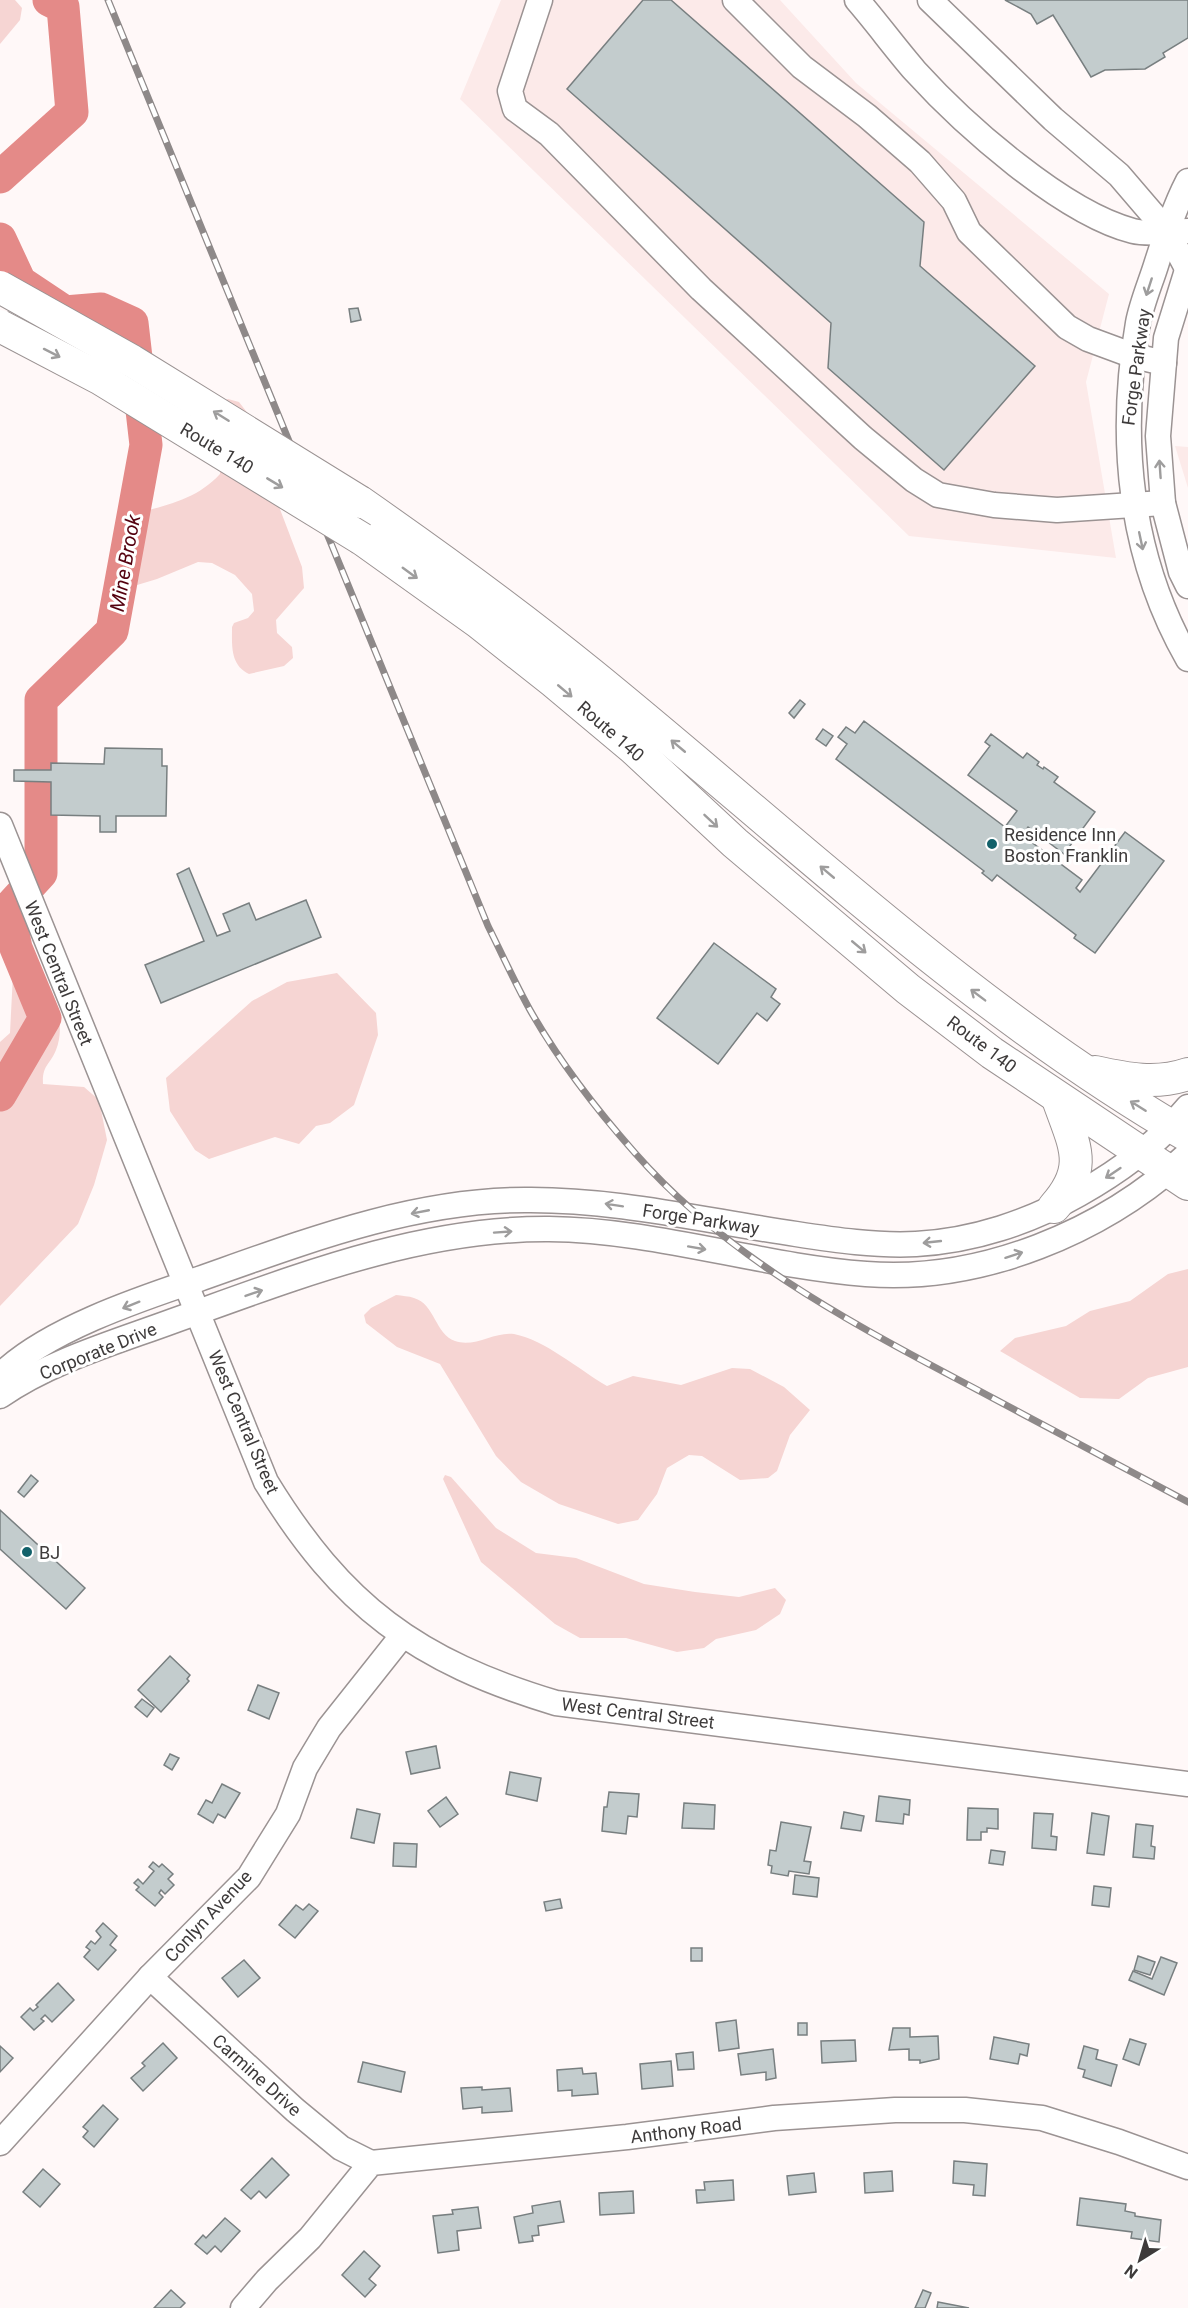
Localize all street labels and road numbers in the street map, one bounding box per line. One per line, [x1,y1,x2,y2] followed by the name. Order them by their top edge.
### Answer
[1117,307,1155,427] street label: Forge Parkway
[177,418,257,478] street label: Route 140
[573,696,649,766] street label: Route 140
[20,898,98,1048] street label: West Central Street
[943,1011,1021,1077] street label: Route 140
[641,1199,761,1239] street label: Forge Parkway
[36,1318,160,1384] street label: Corporate Drive
[204,1347,284,1497] street label: West Central Street
[560,1693,716,1733] street label: West Central Street
[160,1866,256,1966] street label: Conlyn Avenue
[208,2030,306,2120] street label: Carmine Drive
[629,2113,743,2147] street label: Anthony Road

